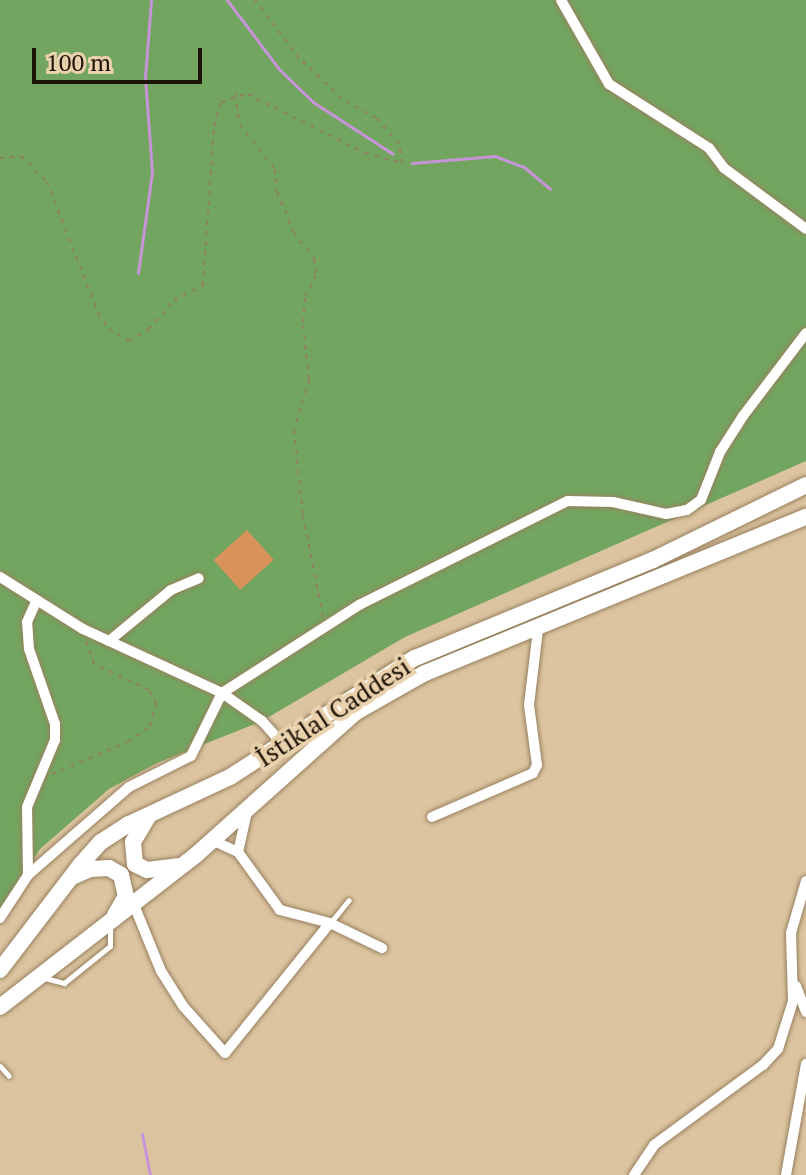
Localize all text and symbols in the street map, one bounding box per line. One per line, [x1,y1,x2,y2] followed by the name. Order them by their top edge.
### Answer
[36,32,206,82] scale bar
[46,46,111,78] text: 100 m
[250,651,416,773] street label: İstiklal Caddesi

